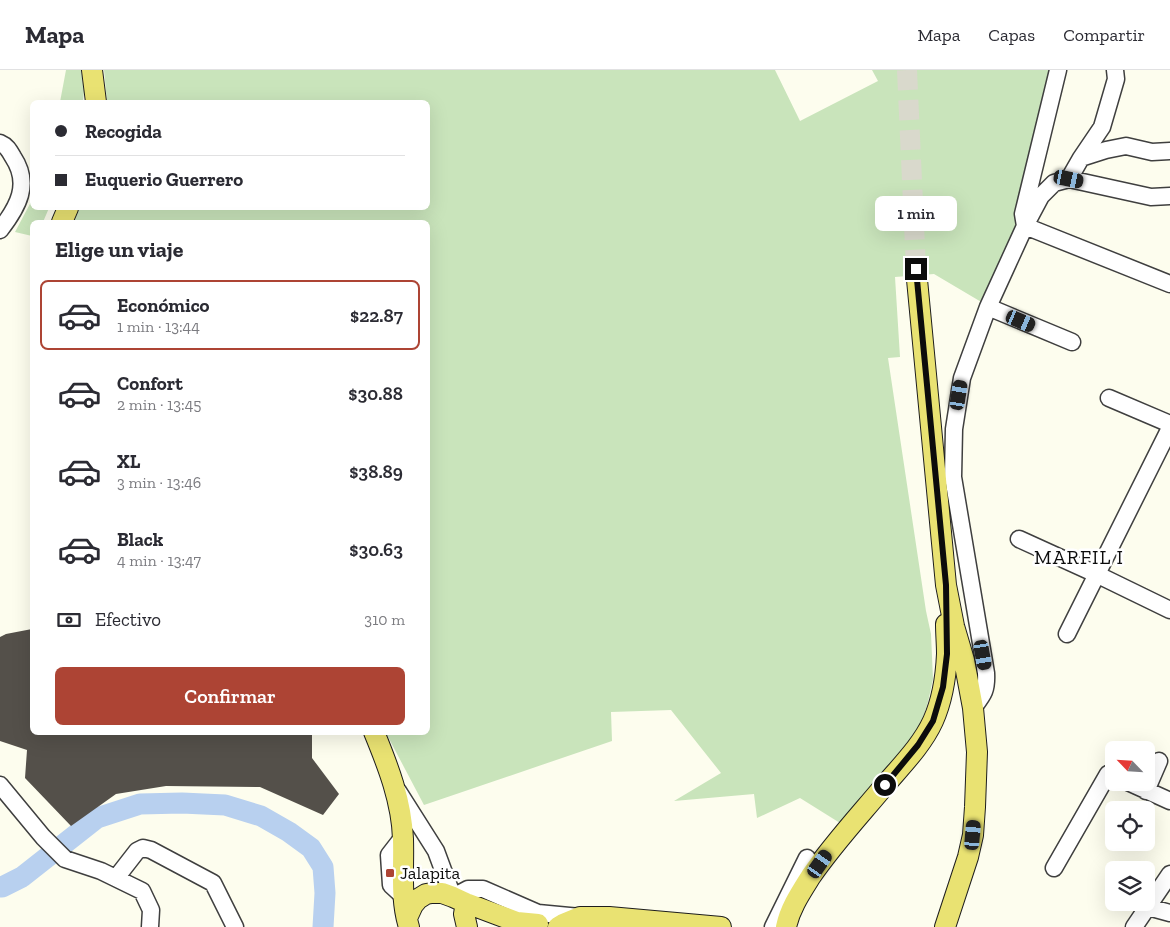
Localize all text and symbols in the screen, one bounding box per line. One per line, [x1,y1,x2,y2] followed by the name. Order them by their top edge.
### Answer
[25,20,84,49] text: Mapa
[917,24,960,46] text: Mapa
[988,24,1035,46] text: Capas
[1063,24,1145,46] text: Compartir
[85,120,162,143] text: Recogida
[85,168,243,191] text: Euquerio Guerrero
[1052,169,1085,189] car
[875,196,957,232] callout: 1 min
[897,204,935,223] text: 1 min
[55,236,183,263] text: Elige un viaje
[905,258,927,280] route end
[57,293,102,338] icon: car
[117,294,210,317] text: Económico
[350,304,403,327] text: $22.87
[1004,308,1037,334] car
[117,317,200,336] text: 1 min · 13:44
[57,371,102,416] icon: car
[117,372,183,395] text: Confort
[949,379,968,411] car
[348,382,403,405] text: $30.88
[117,395,201,414] text: 2 min · 13:45
[57,449,102,494] icon: car
[117,450,140,473] text: XL
[349,460,403,483] text: $38.89
[117,473,201,492] text: 3 min · 13:46
[57,527,102,572] icon: car
[117,528,163,551] text: Black
[349,538,403,561] text: $30.63
[1034,545,1124,569] district label: MARFIL I
[117,551,201,570] text: 4 min · 13:47
[55,606,83,634] icon: cash
[95,608,161,631] text: Efectivo
[364,610,405,629] text: 310 m
[973,639,992,671] car
[55,667,405,725] button: Confirmar
[1105,741,1155,791] north arrow
[1105,741,1155,911] map controls
[874,774,896,796] route start
[1105,801,1155,851] button: locate
[964,819,981,851] car
[805,847,834,881] car
[1105,861,1155,911] button: layers
[400,862,461,884] place label: Jalapita
[384,867,396,879] marker: Jalapita

